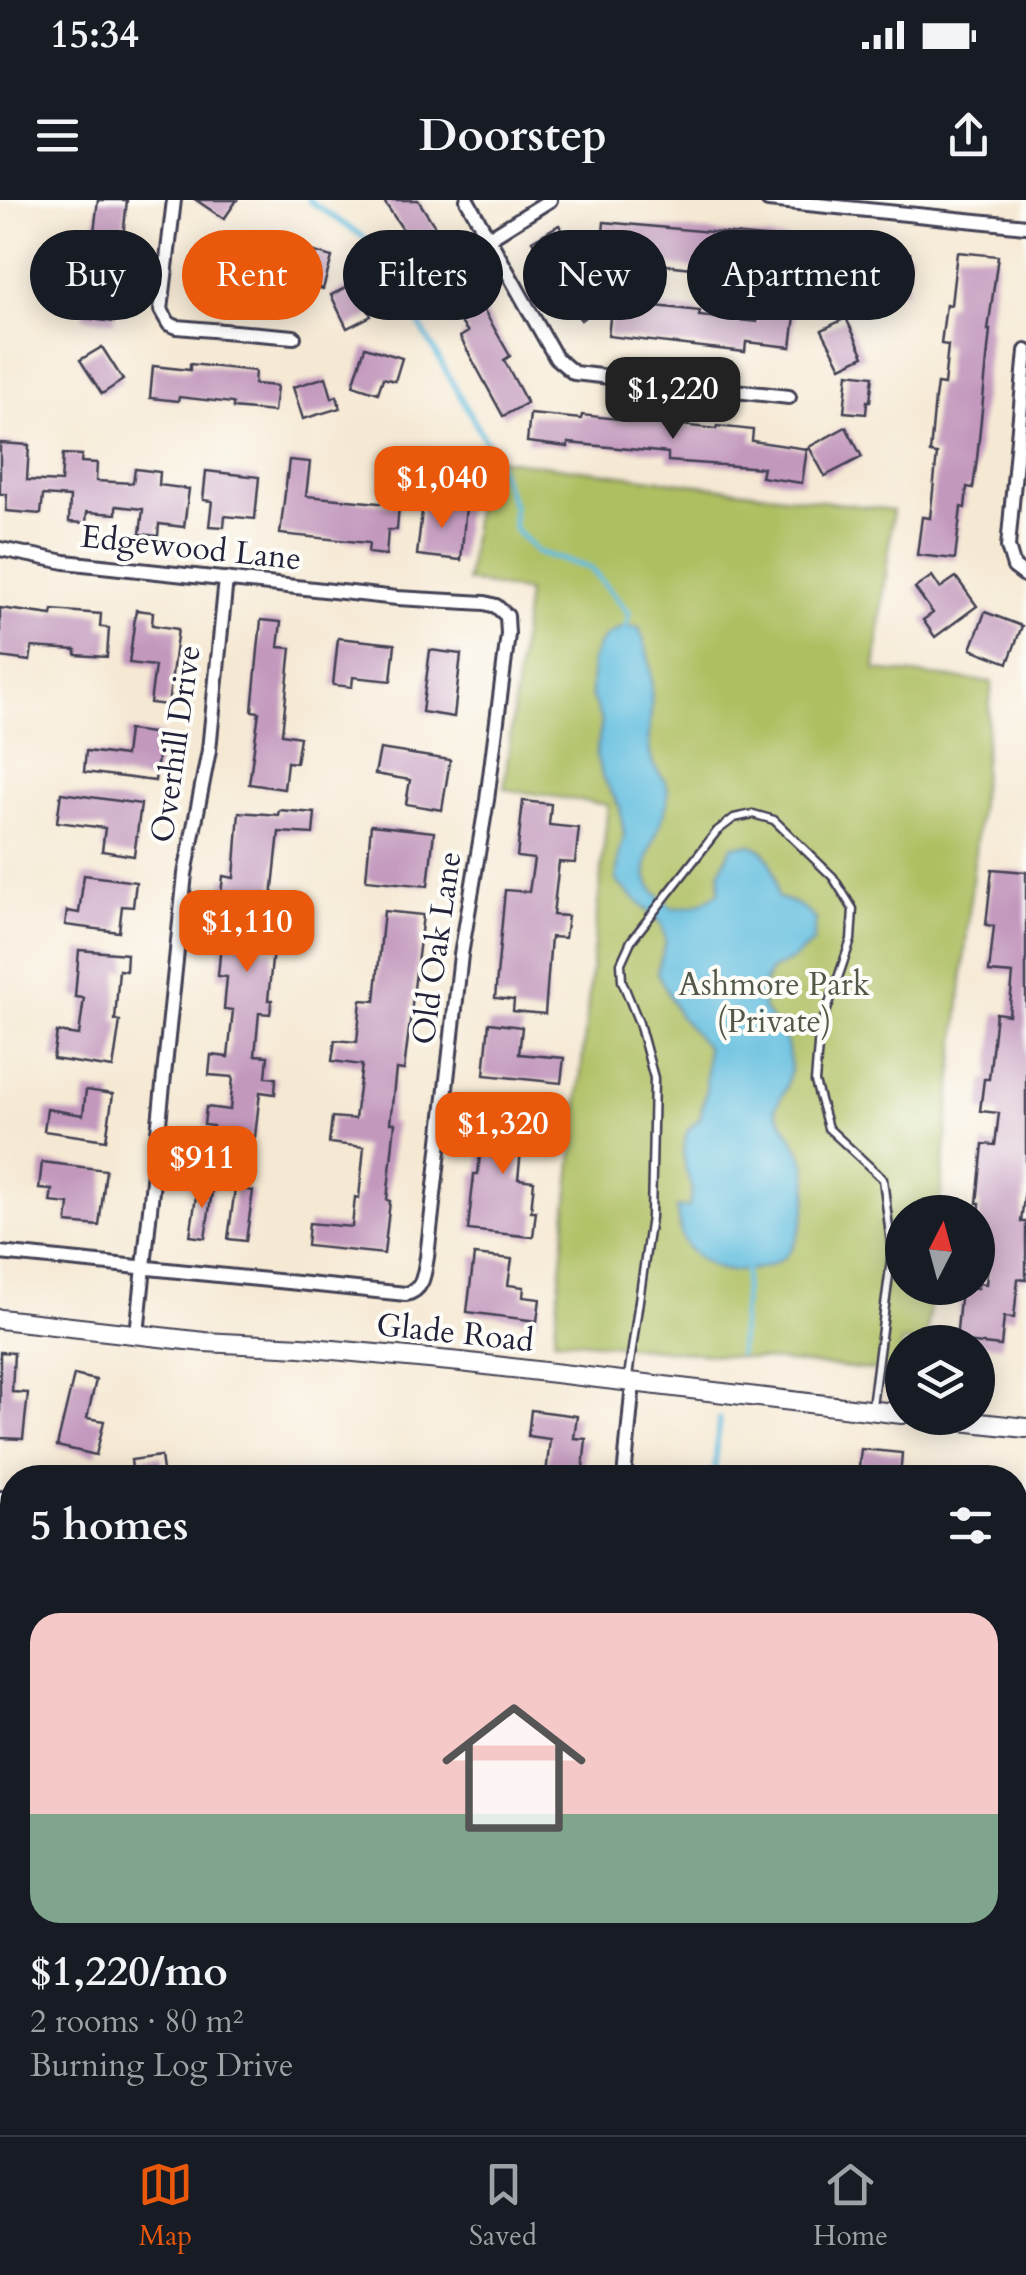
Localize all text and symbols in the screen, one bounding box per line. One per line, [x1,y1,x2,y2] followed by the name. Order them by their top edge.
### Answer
[50,9,139,61] text: 15:34
[419,105,607,166] text: Doorstep
[30,108,85,163] icon: menu
[941,108,996,163] icon: share
[30,230,162,320] chip: Buy
[182,230,323,320] chip: Rent
[343,230,503,320] chip: Filters
[523,230,667,320] chip: New
[687,230,915,320] chip: Apartment
[592,357,754,442] pin: $1,220
[627,367,719,411] text: $1,220
[361,446,523,531] pin: $1,040
[396,456,488,500] text: $1,040
[79,515,303,581] street label: Edgewood Lane
[140,642,212,846] street label: Overhill Drive
[402,849,472,1047] street label: Old Oak Lane
[166,890,328,975] pin: $1,110
[201,900,293,944] text: $1,110
[678,963,870,1044] park label: Ashmore Park (Private)
[422,1092,584,1177] pin: $1,320
[457,1102,549,1146] text: $1,320
[143,1126,261,1211] pin: $911
[169,1136,235,1180] text: $911
[885,1195,995,1305] north arrow
[885,1195,995,1435] map controls
[374,1303,536,1363] street label: Glade Road
[885,1325,995,1435] button: layers
[30,1497,188,1554] text: 5 homes
[943,1498,998,1553] icon: filters
[424,1678,604,1858] icon: home
[30,1943,228,2000] text: $1,220/mo
[30,2000,243,2044] text: 2 rooms · 80 m²
[30,2044,293,2088] text: Burning Log Drive
[138,2157,193,2255] tab: Map
[469,2157,537,2255] tab: Saved
[813,2157,888,2255] tab: Home

